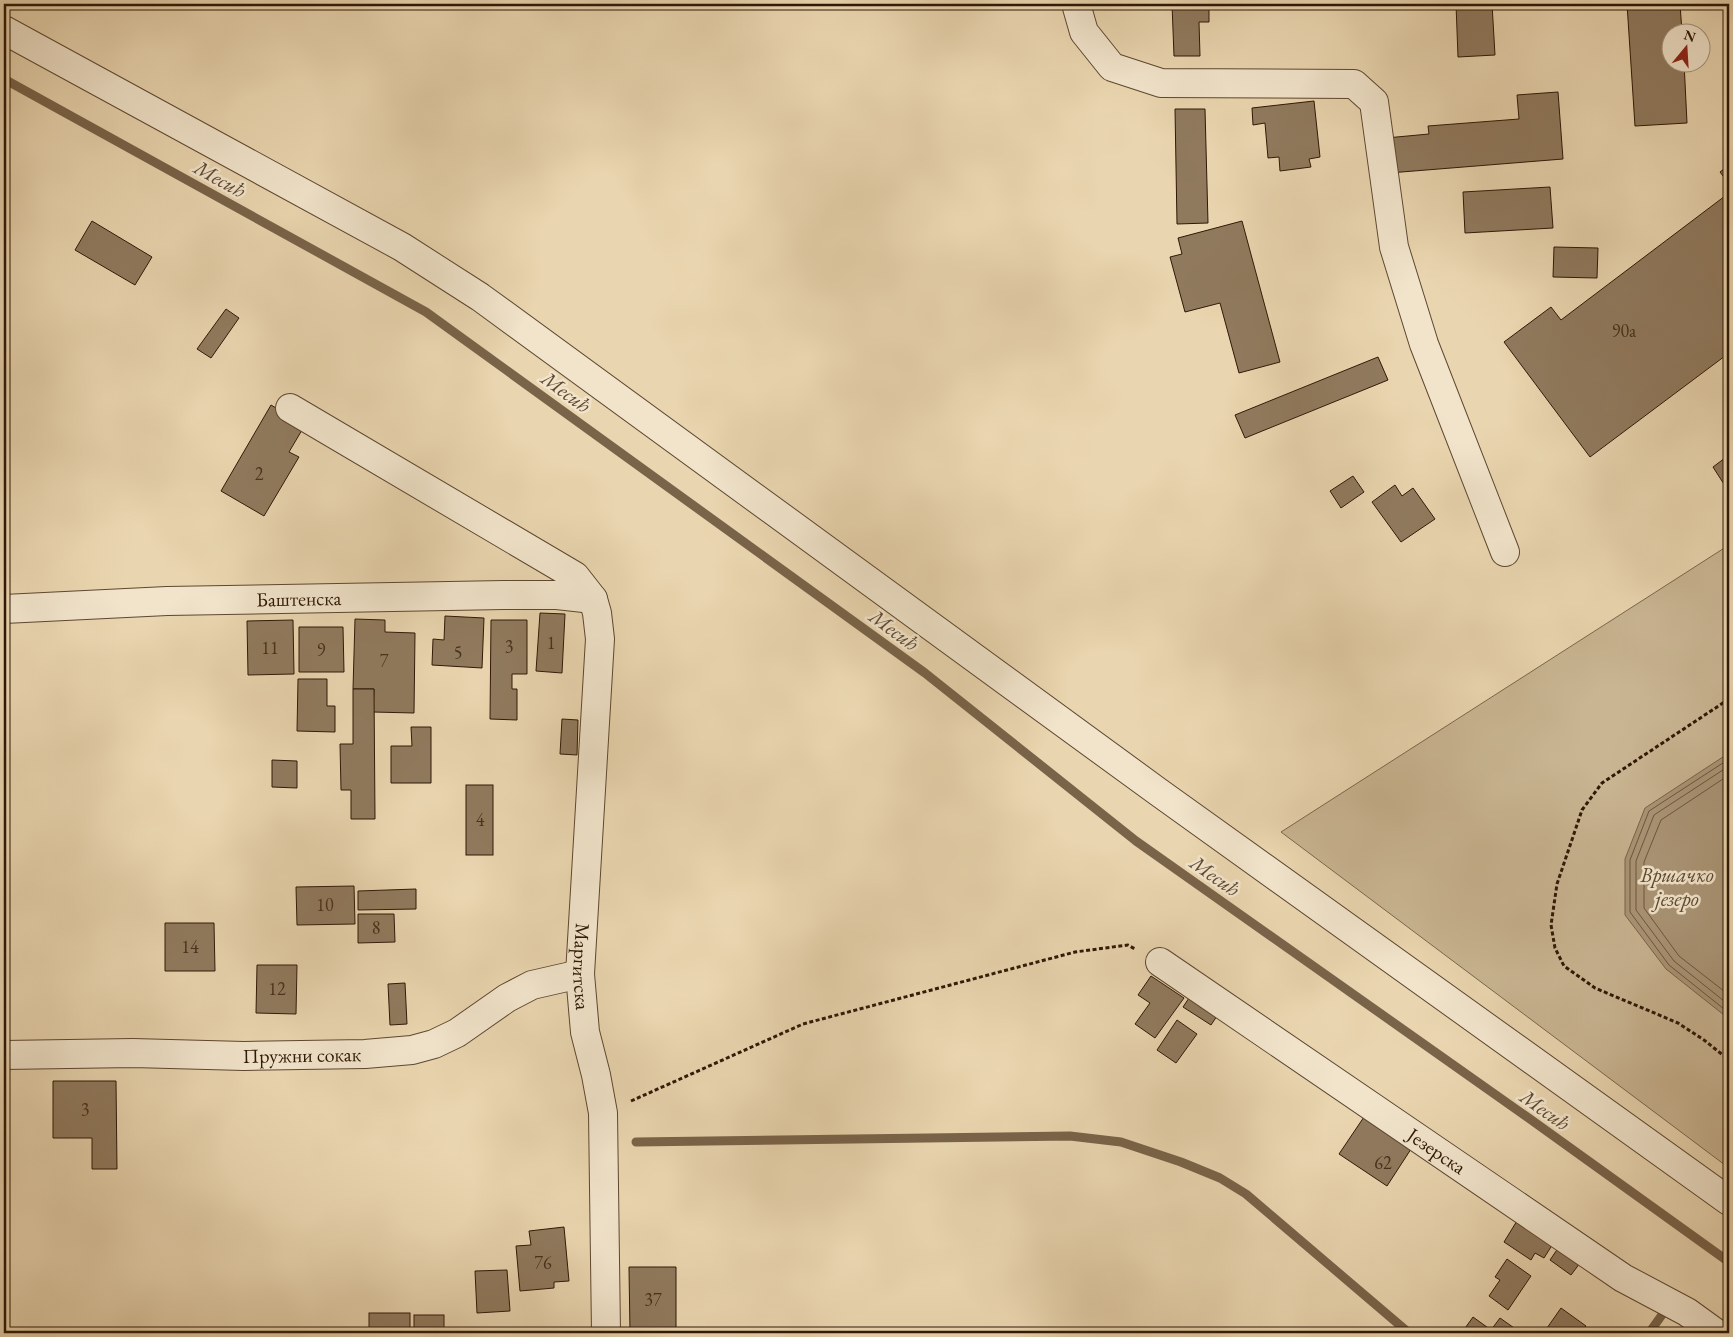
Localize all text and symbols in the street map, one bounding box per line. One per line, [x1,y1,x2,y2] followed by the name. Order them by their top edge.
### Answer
[1660,22,1710,72] north arrow
[1682,25,1699,46] text: N
[188,152,251,204] water label: Месић
[1612,319,1637,342] house number: 90a
[535,363,596,419] water label: Месић
[255,462,264,485] house number: 2
[256,585,342,612] street label: Баштенска
[863,601,924,657] water label: Месић
[547,631,555,654] house number: 1
[505,635,513,658] house number: 3
[261,636,279,659] house number: 11
[317,638,326,661] house number: 9
[454,641,462,664] house number: 5
[380,649,389,672] house number: 7
[476,808,485,831] house number: 4
[1183,848,1246,902] water label: Месић
[1639,861,1714,912] water label: Вршачко језеро
[316,893,334,916] house number: 10
[372,916,380,939] house number: 8
[567,922,596,1011] street label: Маргитска
[181,935,199,958] house number: 14
[268,977,286,1000] house number: 12
[242,1041,362,1069] street label: Пружни сокак
[1513,1082,1576,1136] water label: Месић
[81,1098,89,1121] house number: 3
[1401,1121,1471,1180] street label: Језерска
[1374,1151,1392,1174] house number: 62
[534,1251,552,1274] house number: 76
[644,1288,662,1311] house number: 37

